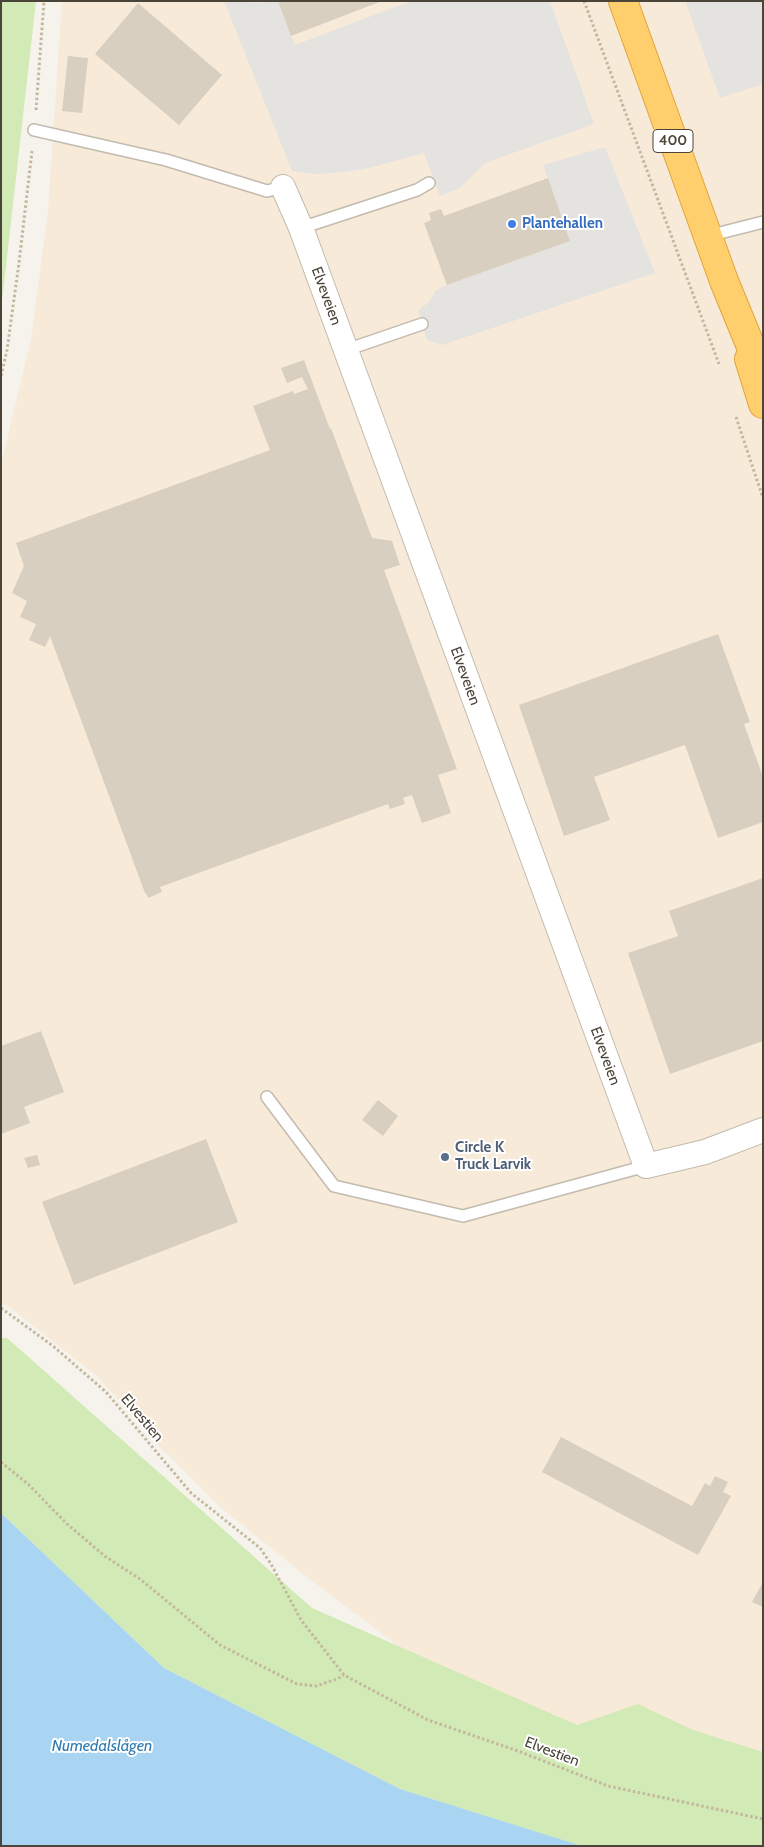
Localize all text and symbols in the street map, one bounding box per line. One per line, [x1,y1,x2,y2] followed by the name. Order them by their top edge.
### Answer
[653,130,693,152] road number: 400
[522,215,603,233] place label: Plantehallen
[506,218,518,230] marker: Plantehallen
[307,264,345,328] street label: Elveveien
[446,644,484,708] street label: Elveveien
[586,1024,624,1088] street label: Elveveien
[455,1139,531,1174] place label: Circle K Truck Larvik
[439,1151,451,1163] marker: Circle K Truck Larvik
[117,1390,167,1446] street label: Elvestien
[522,1733,582,1771] street label: Elvestien
[52,1736,152,1756] water label: Numedalslågen

